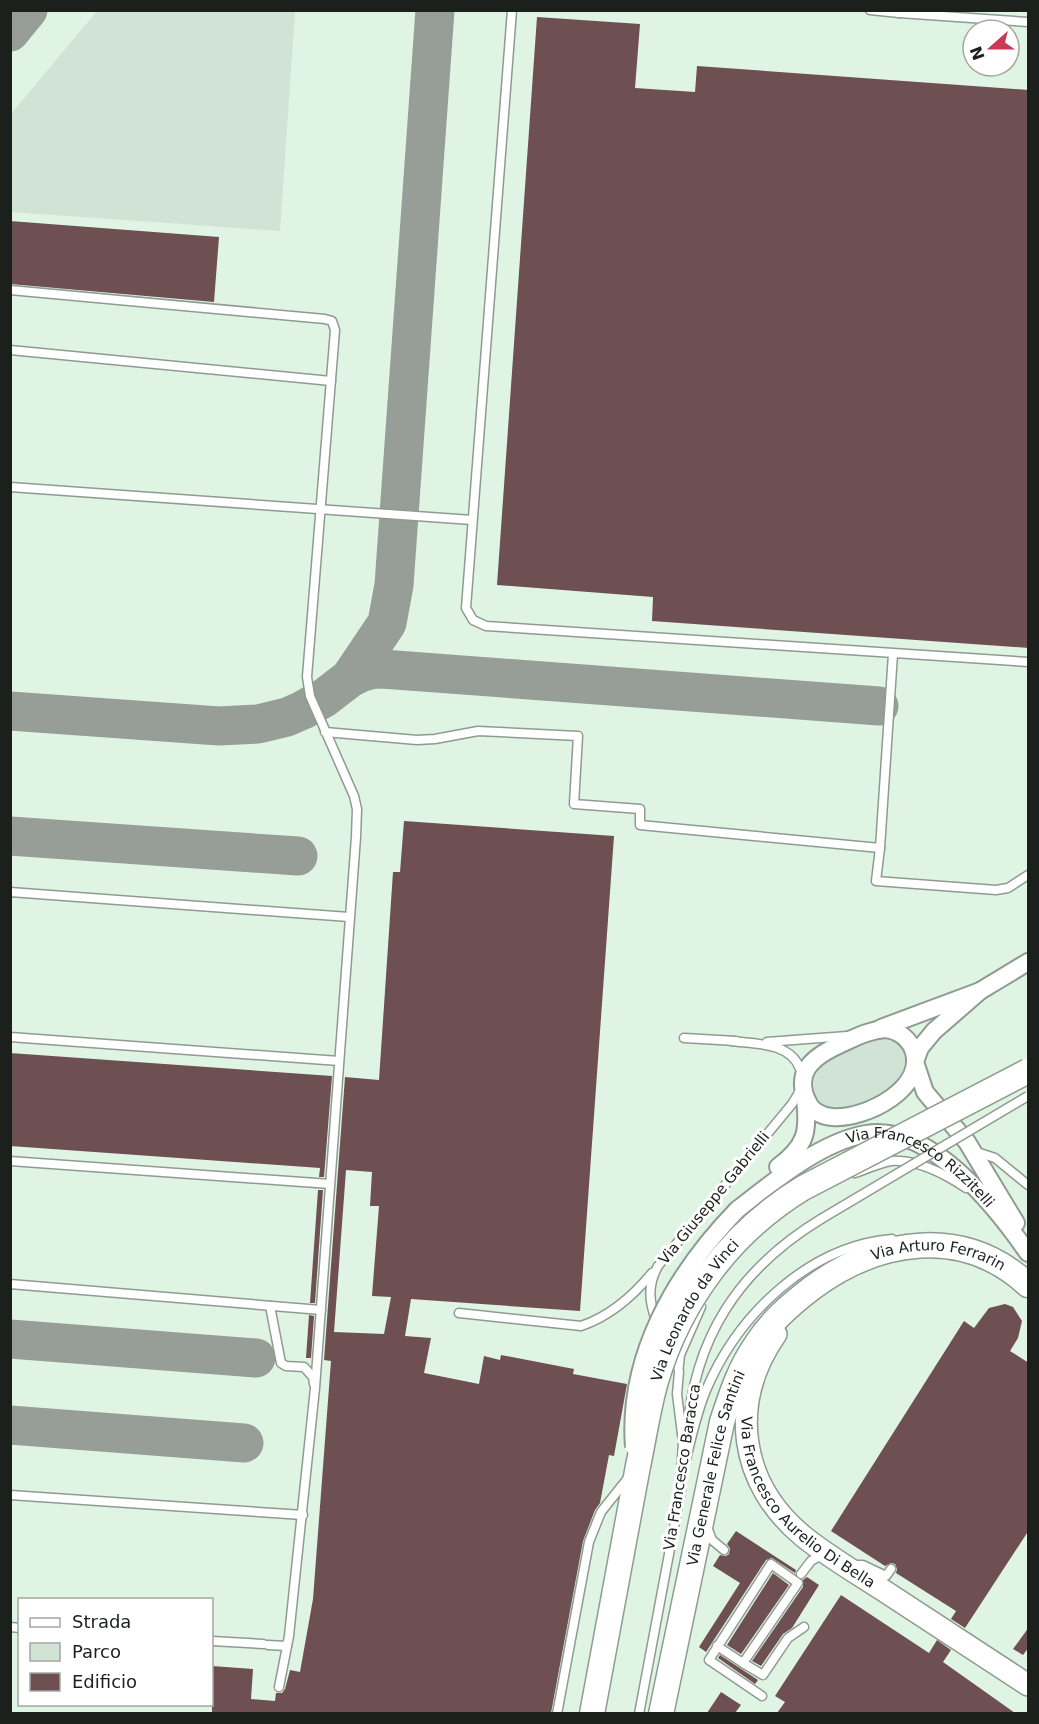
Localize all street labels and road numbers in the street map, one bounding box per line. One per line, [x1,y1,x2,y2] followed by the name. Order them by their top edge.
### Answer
[844,1124,998,1211] street label: Via Francesco Rizzitelli
[655,1128,773,1268] street label: Via Giuseppe Gabrielli
[647,1235,743,1384] street label: Via Leonardo da Vinci
[869,1236,1009,1274] street label: Via Arturo Ferrarin
[683,1368,749,1568] street label: Via Generale Felice Santini
[660,1382,704,1552] street label: Via Francesco Baracca
[737,1416,878,1592] street label: Via Francesco Aurelio Di Bella

